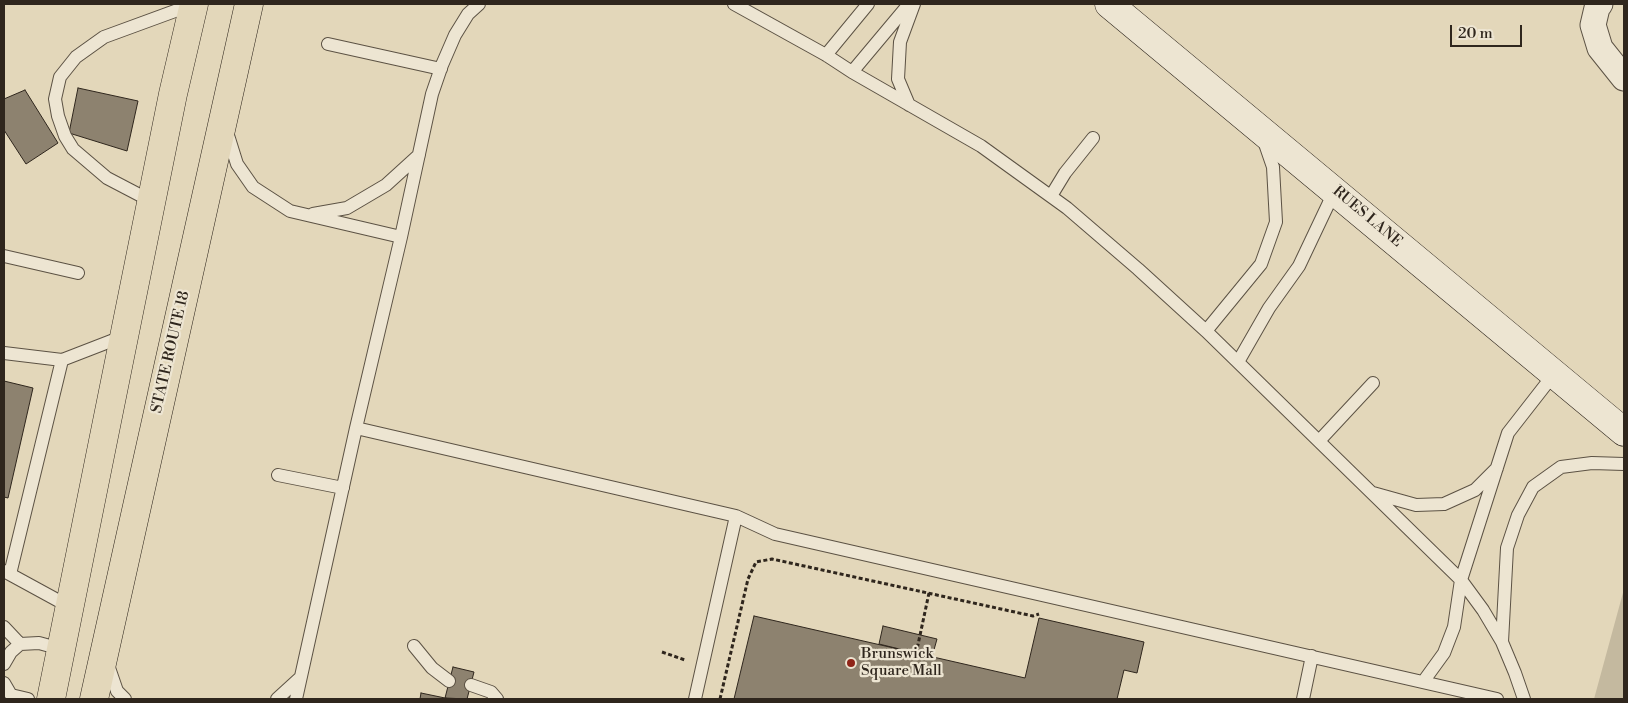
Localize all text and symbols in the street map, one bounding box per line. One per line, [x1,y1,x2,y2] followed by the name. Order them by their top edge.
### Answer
[1453,15,1526,47] scale bar
[1458,24,1493,43] text: 20 m
[1328,183,1406,251] street label: RUES LANE
[148,289,194,415] street label: STATE ROUTE 18
[861,645,942,680] place label: Brunswick Square Mall
[845,657,857,669] marker: Brunswick Square Mall

